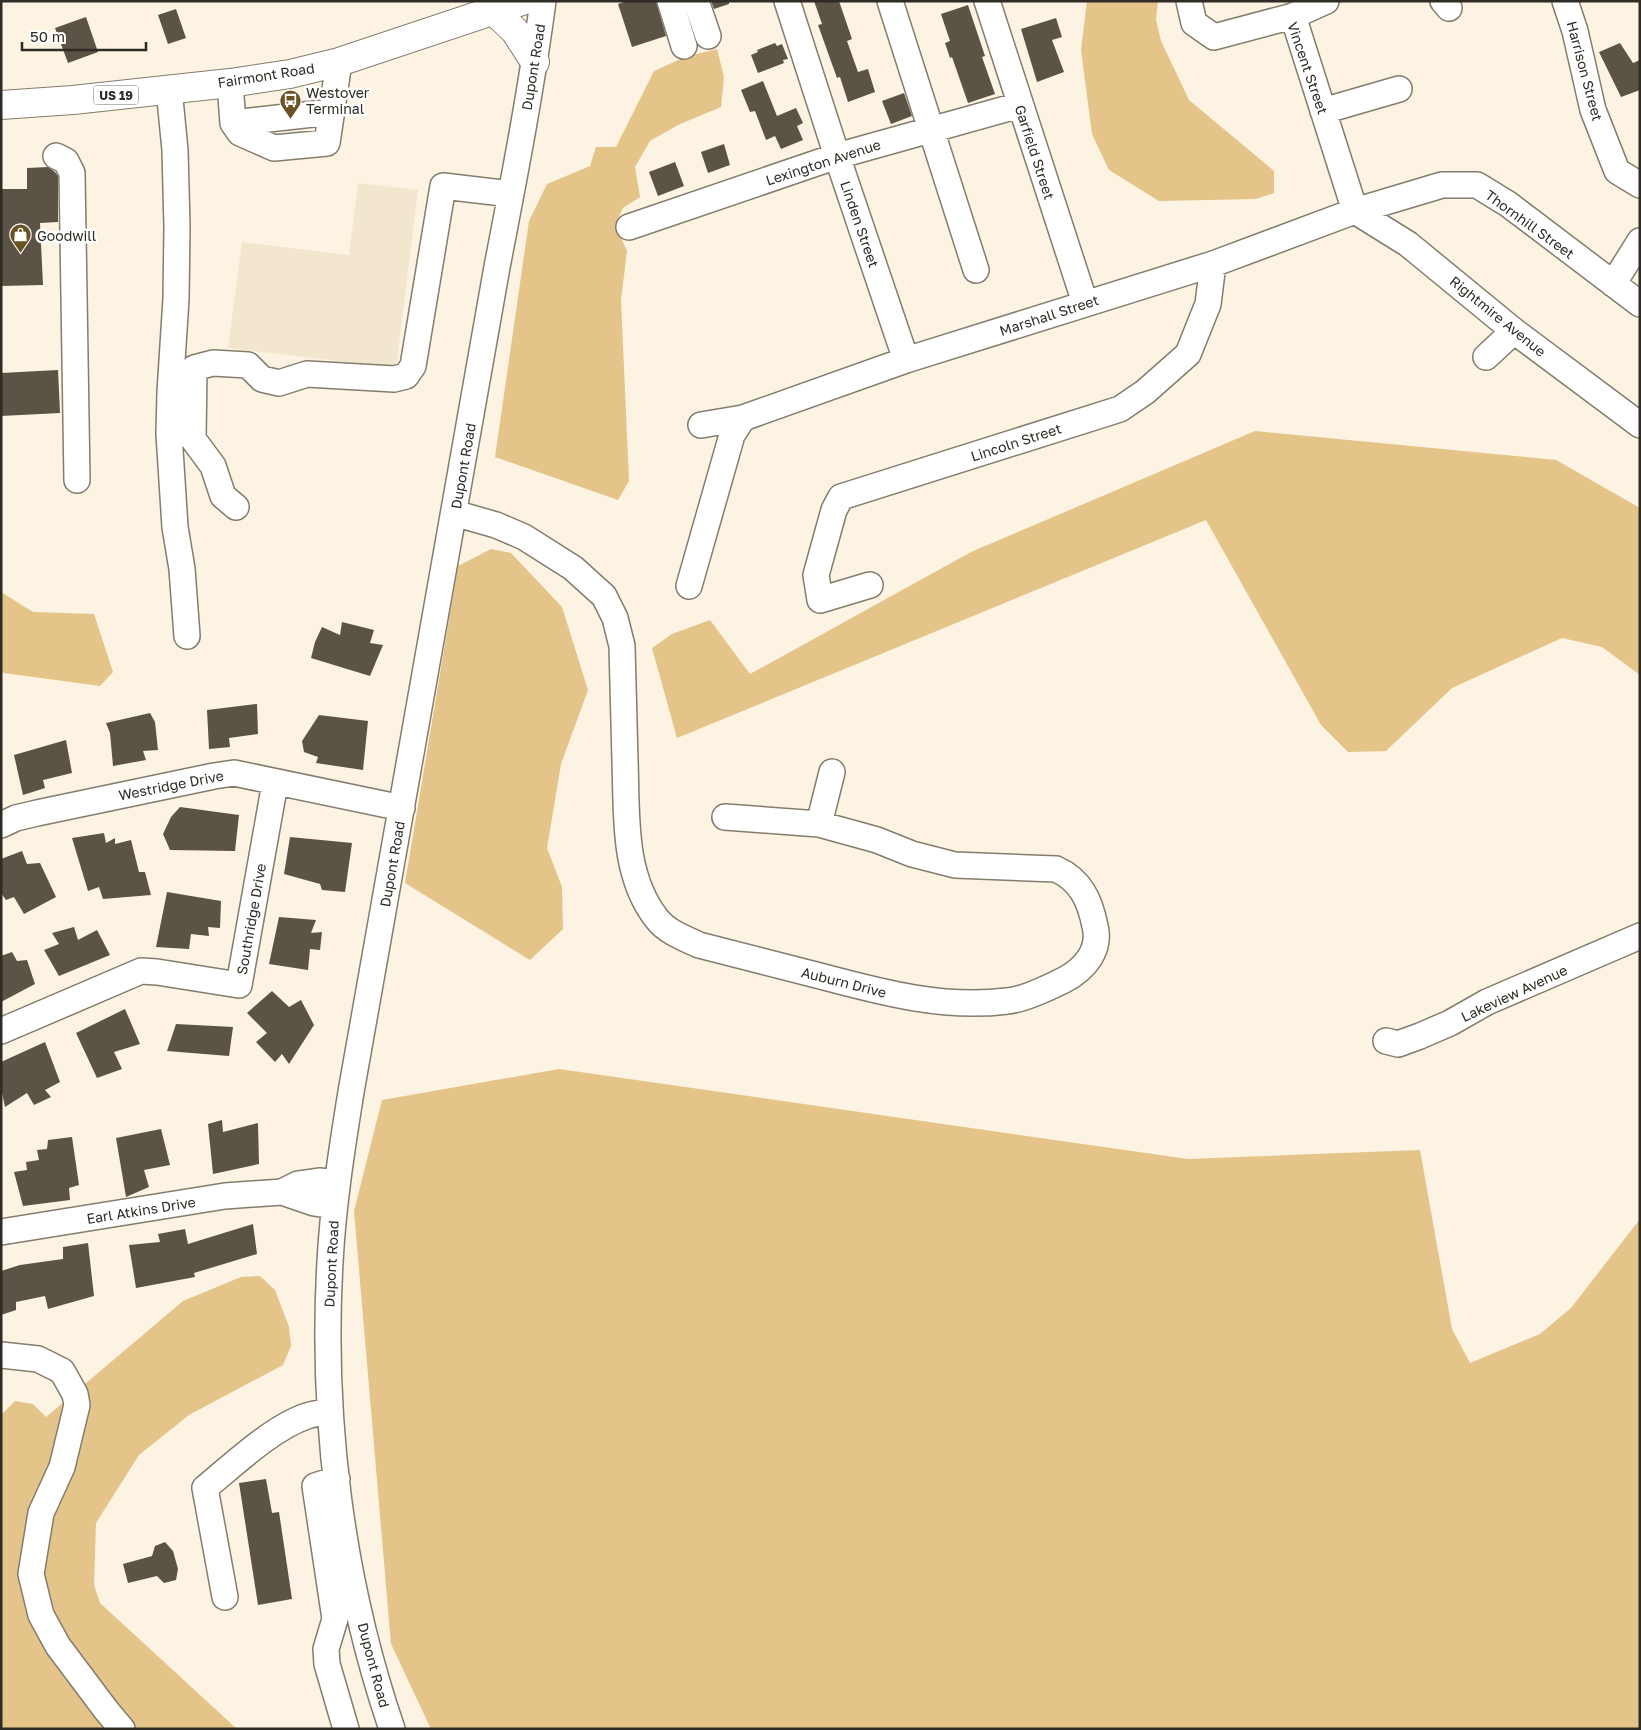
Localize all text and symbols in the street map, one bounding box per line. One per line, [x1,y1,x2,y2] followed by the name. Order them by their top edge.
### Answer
[1564,19,1606,123] street label: Harrison Street
[22,20,146,52] scale bar
[1284,20,1332,116] street label: Vincent Street
[518,23,548,111] street label: Dupont Road
[30,27,65,45] text: 50 m
[216,59,316,91] street label: Fairmont Road
[306,84,370,117] place label: Westover Terminal
[94,86,138,104] road number: US 19
[278,88,302,119] bus stop icon: Westover Terminal
[1012,103,1058,201] street label: Garfield Street
[763,135,883,189] street label: Lexington Avenue
[837,178,883,270] street label: Linden Street
[1482,186,1578,262] street label: Thornhill Street
[9,223,33,254] shop icon: Goodwill
[37,227,96,244] place label: Goodwill
[1447,272,1549,360] street label: Rightmire Avenue
[997,291,1101,339] street label: Marshall Street
[968,419,1064,465] street label: Lincoln Street
[447,422,479,510] street label: Dupont Road
[117,766,225,804] street label: Westridge Drive
[376,820,408,908] street label: Dupont Road
[233,862,269,976] street label: Southridge Drive
[1458,961,1570,1025] street label: Lakeview Avenue
[800,963,888,1001] street label: Auburn Drive
[85,1193,197,1227] street label: Earl Atkins Drive
[320,1220,342,1308] street label: Dupont Road
[355,1621,393,1709] street label: Dupont Road

